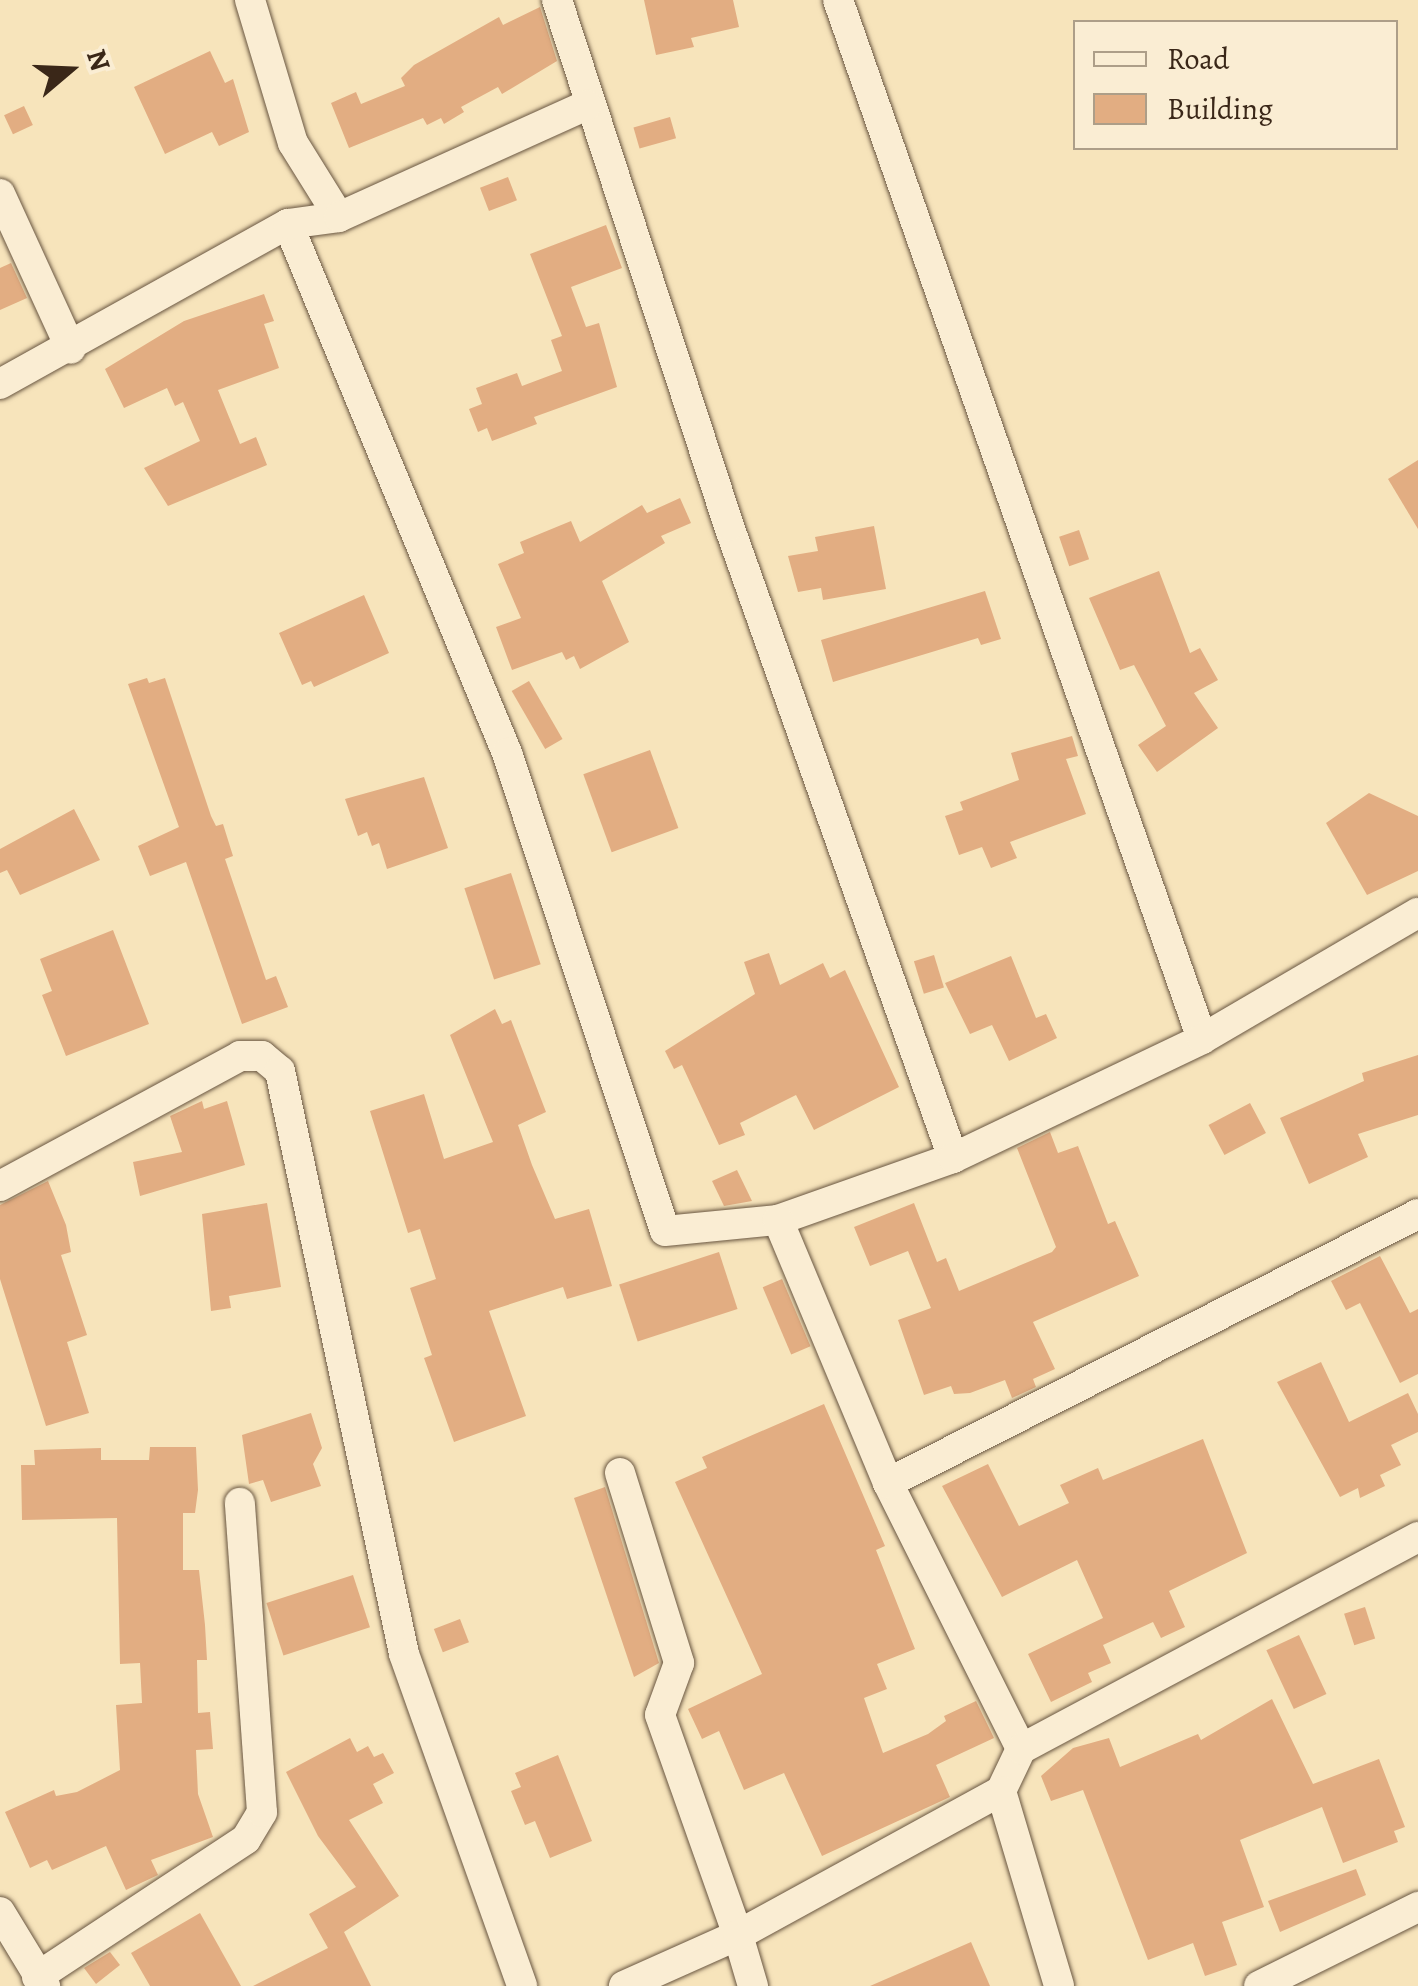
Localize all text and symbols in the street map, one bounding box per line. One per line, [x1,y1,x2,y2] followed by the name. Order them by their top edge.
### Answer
[20,20,120,120] north arrow
[1073,20,1398,150] legend
[1167,39,1229,79] text: Road
[77,44,120,76] text: N
[1167,89,1273,129] text: Building

